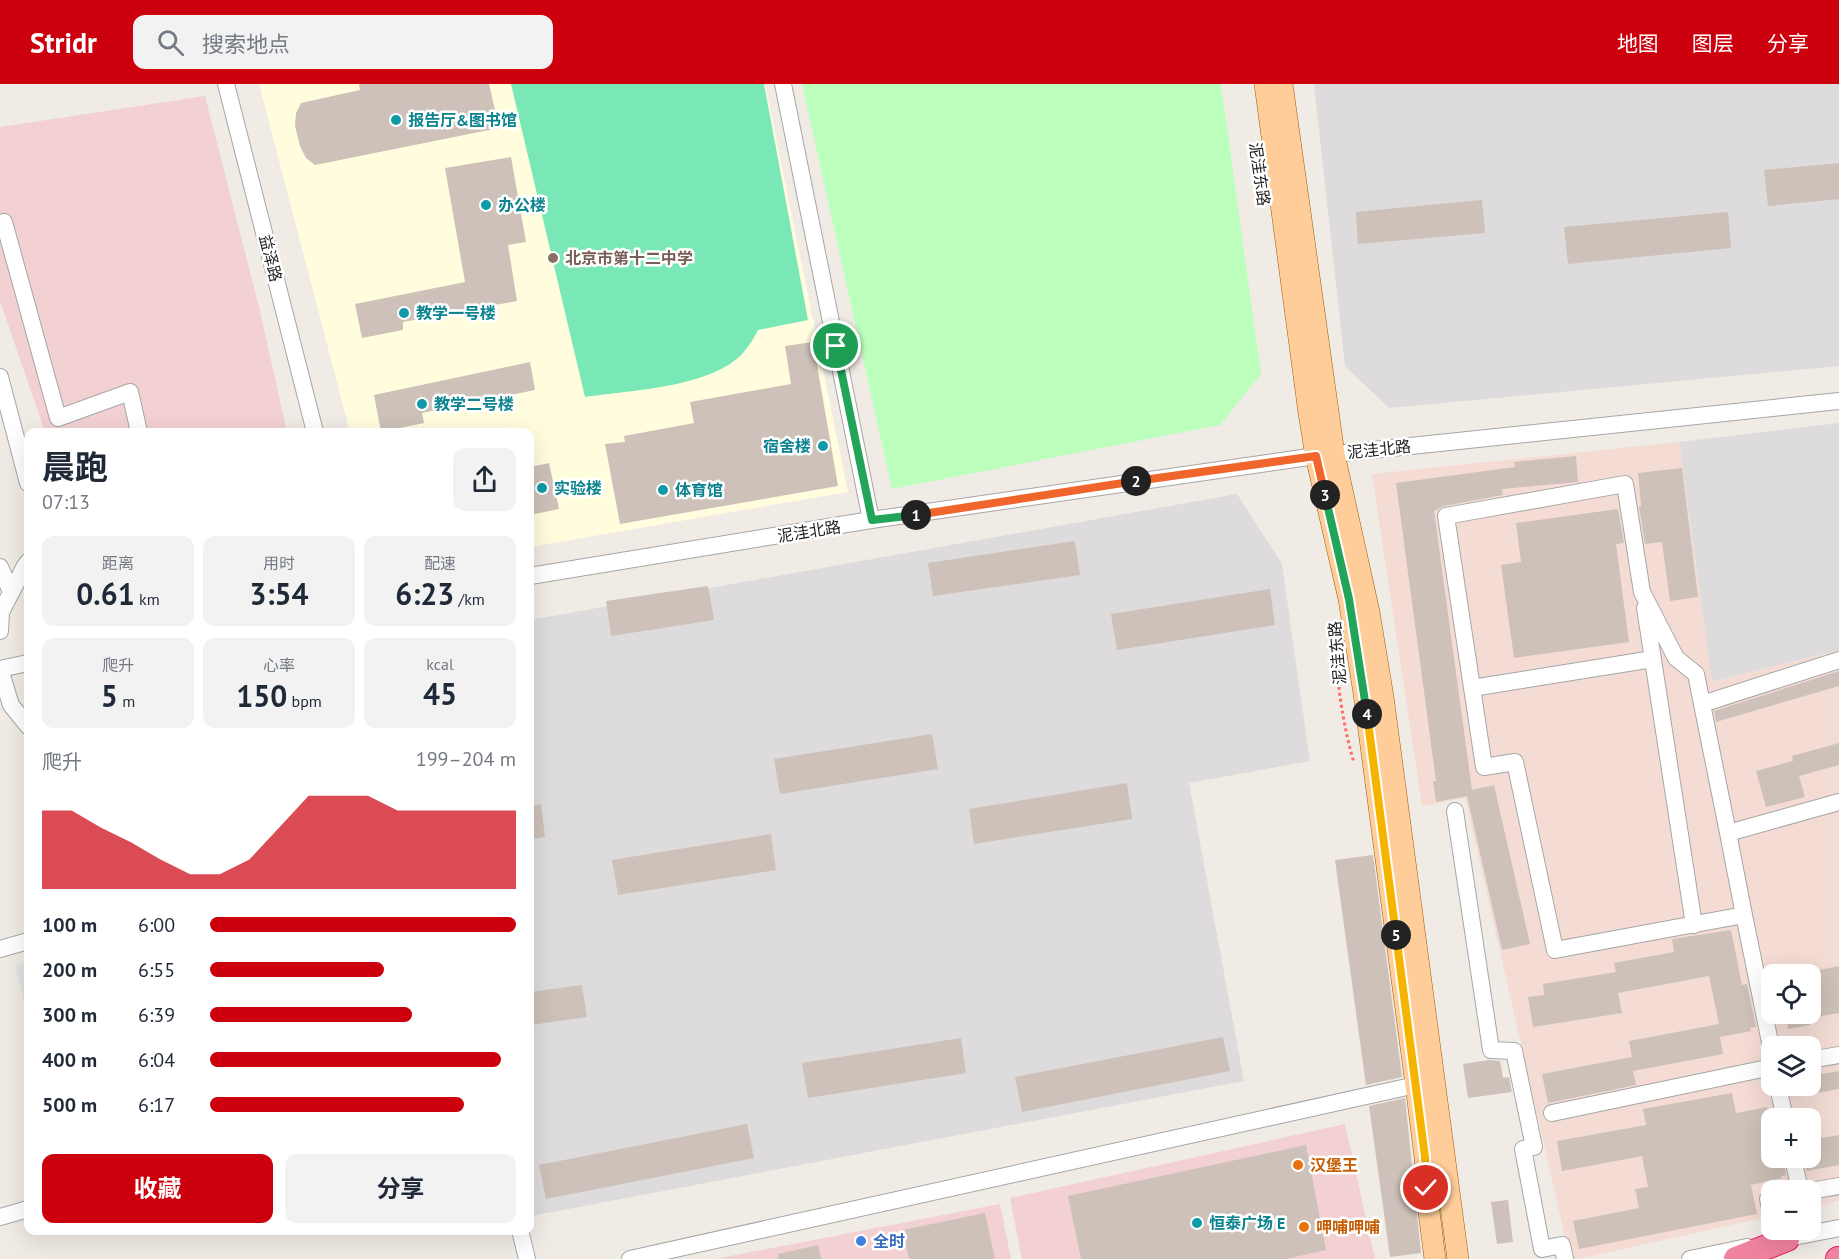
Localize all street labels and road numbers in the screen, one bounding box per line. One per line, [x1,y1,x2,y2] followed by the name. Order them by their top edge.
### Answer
[1246,141,1274,207] street label: 泥洼东路
[255,232,287,284] street label: 益泽路
[1346,436,1412,462] street label: 泥洼北路
[776,516,842,546] street label: 泥洼北路
[1324,620,1350,686] street label: 泥洼东路

